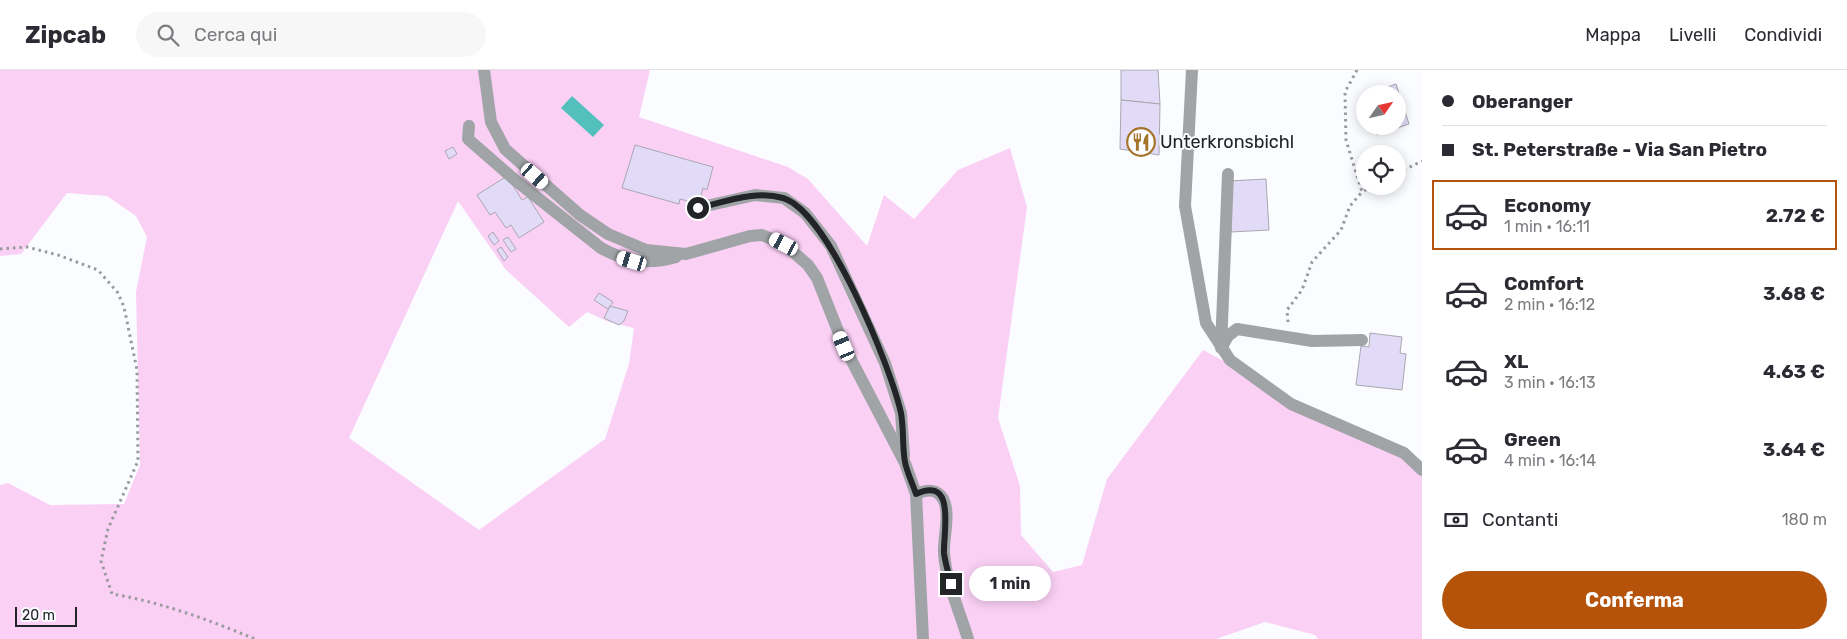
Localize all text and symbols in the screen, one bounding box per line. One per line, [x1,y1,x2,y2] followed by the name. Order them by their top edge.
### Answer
[136,12,486,57] search box
[25,21,106,49] text: Zipcab
[154,21,182,49] icon: search
[194,23,277,46] text: Cerca qui
[1585,24,1641,46] text: Mappa
[1669,24,1716,46] text: Livelli
[1744,24,1822,46] text: Condividi
[1356,85,1406,135] north arrow
[1356,85,1406,195] map controls
[1472,90,1573,113] text: Oberanger
[1126,127,1156,157] restaurant icon: Unterkronsbichl
[1160,131,1294,153] place label: Unterkronsbichl
[1472,138,1767,161] text: St. Peterstraße - Via San Pietro
[1356,145,1406,195] button: locate
[518,160,551,192] car
[1444,193,1489,238] icon: car
[1504,194,1591,217] text: Economy
[687,197,709,219] route start
[1766,204,1825,227] text: 2.72 €
[1504,217,1590,236] text: 1 min · 16:11
[767,231,800,257] car
[615,249,648,273] car
[1444,271,1489,316] icon: car
[1504,272,1584,295] text: Comfort
[1763,282,1825,305] text: 3.68 €
[1504,295,1595,314] text: 2 min · 16:12
[831,329,856,363] car
[1444,349,1489,394] icon: car
[1504,350,1528,373] text: XL
[1763,360,1825,383] text: 4.63 €
[1504,373,1596,392] text: 3 min · 16:13
[1444,427,1489,472] icon: car
[1504,428,1561,451] text: Green
[1763,438,1825,461] text: 3.64 €
[1504,451,1596,470] text: 4 min · 16:14
[1442,506,1470,534] icon: cash
[1482,508,1558,531] text: Contanti
[1782,510,1827,529] text: 180 m
[968,566,1051,602] callout: 1 min
[1442,571,1827,629] button: Conferma
[940,573,962,595] route end
[990,574,1030,593] text: 1 min
[15,604,78,627] scale bar
[22,607,55,624] text: 20 m

